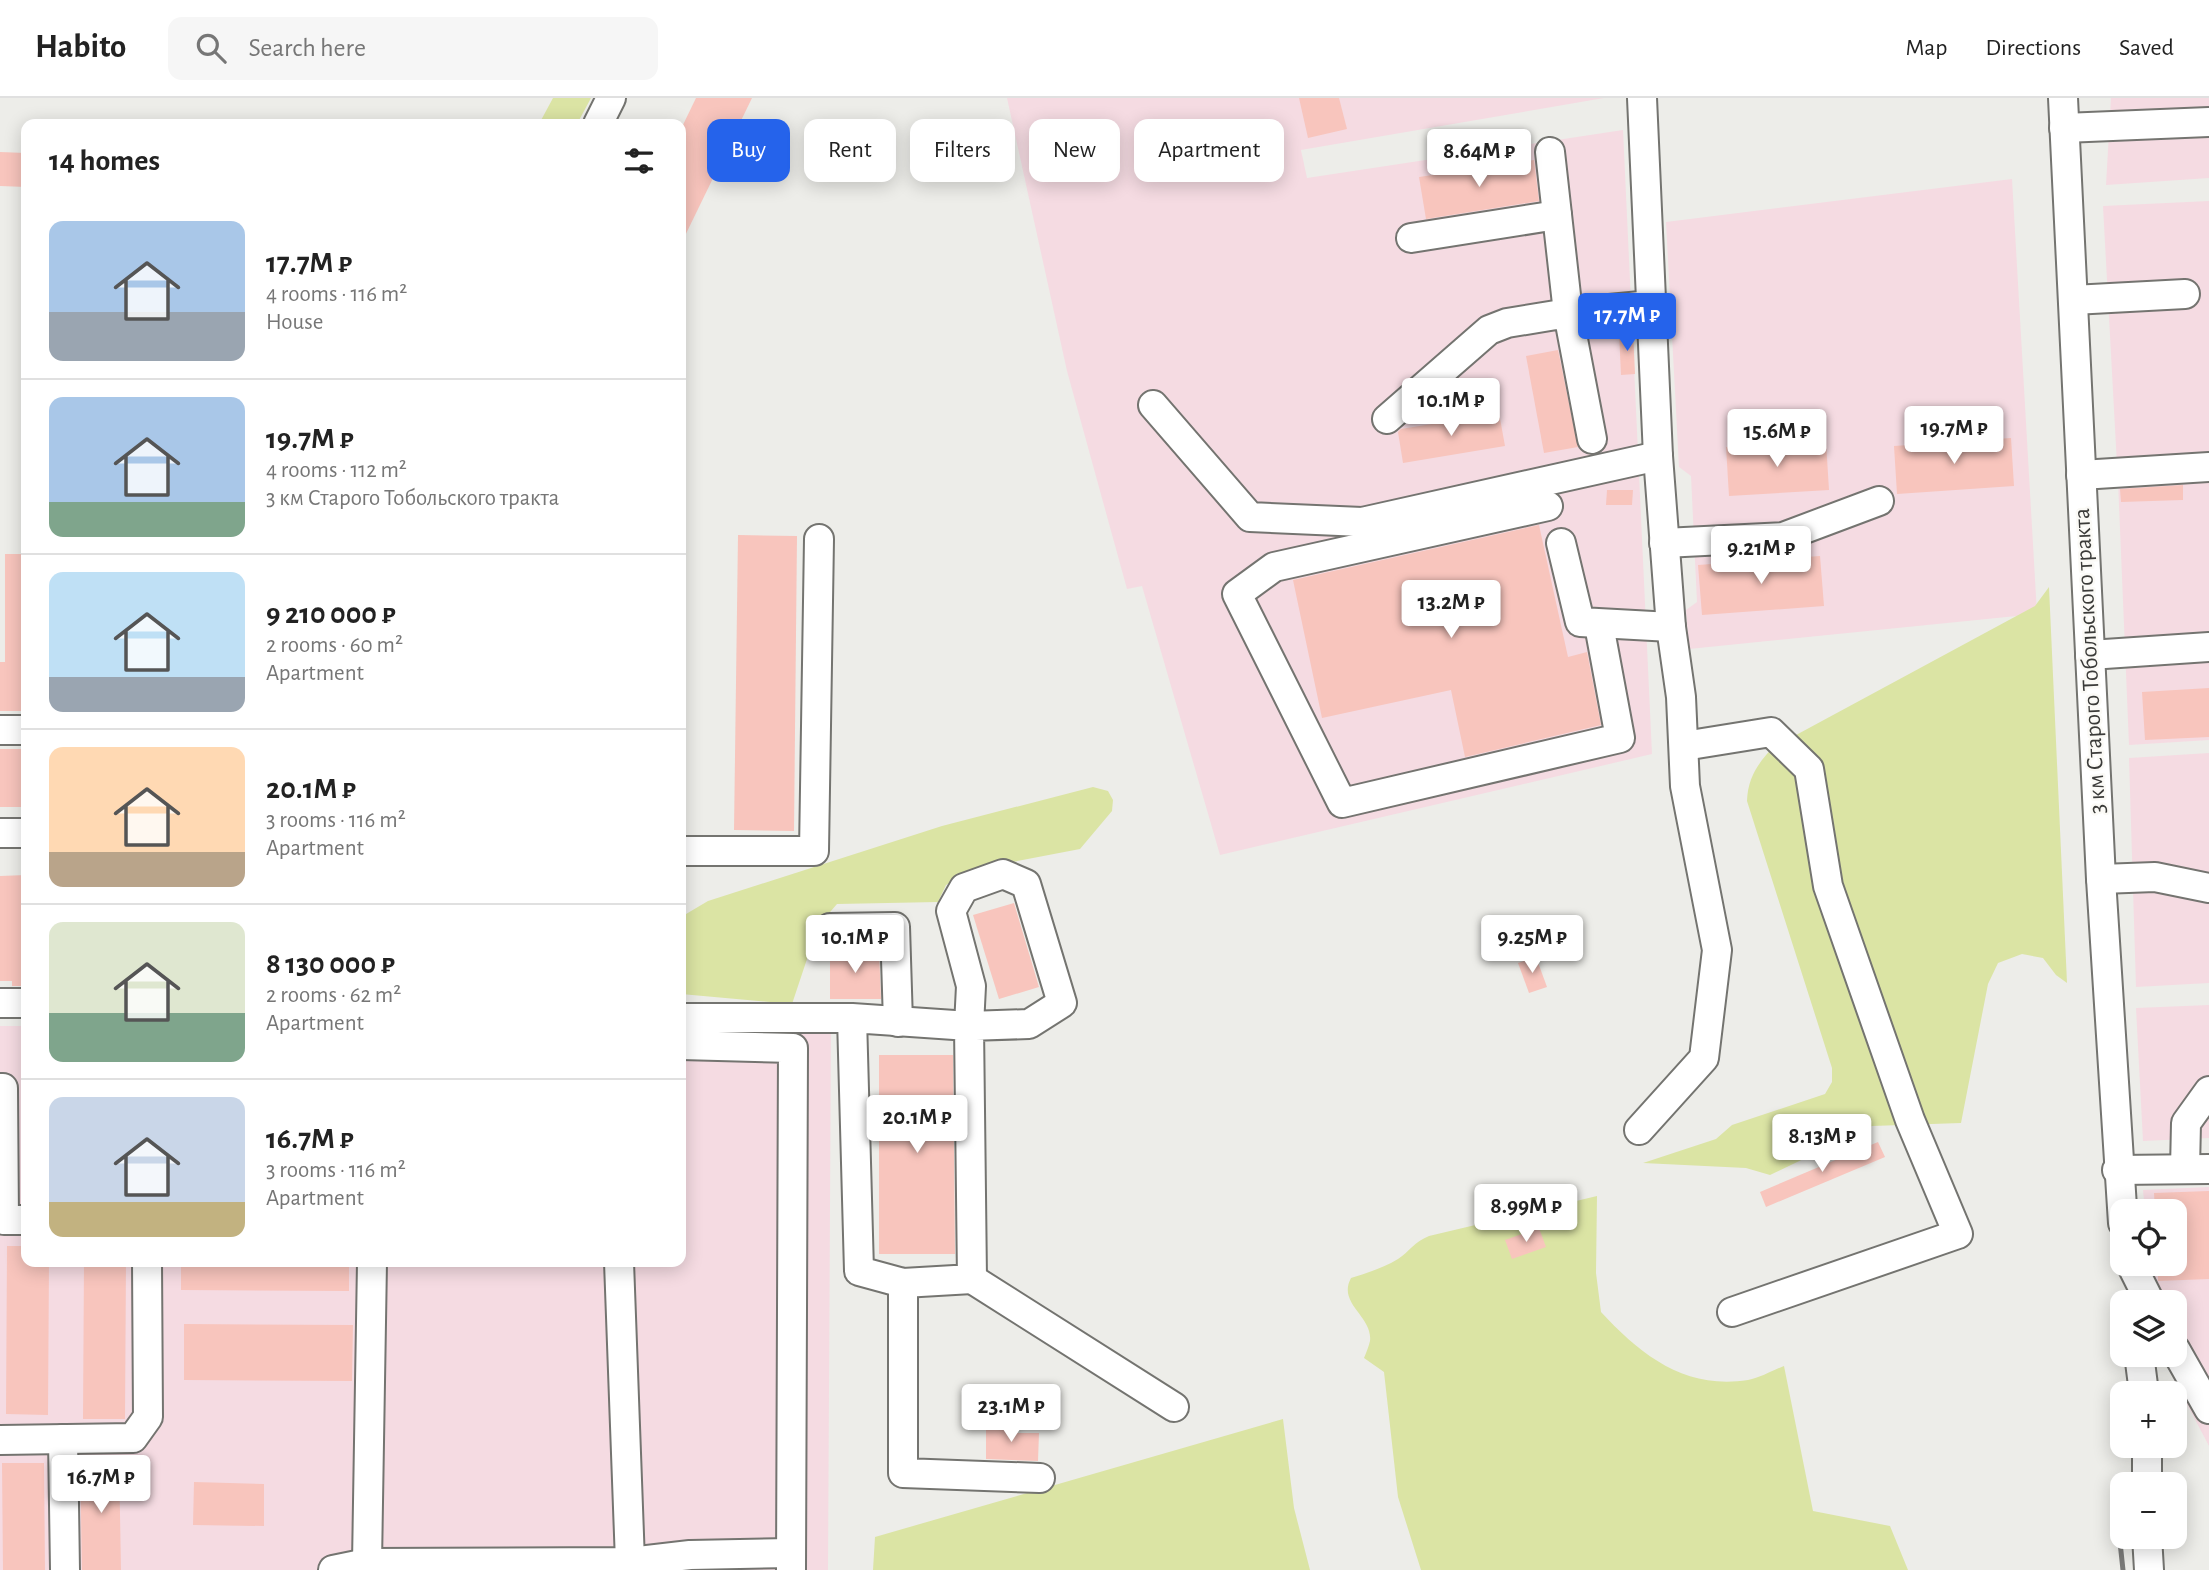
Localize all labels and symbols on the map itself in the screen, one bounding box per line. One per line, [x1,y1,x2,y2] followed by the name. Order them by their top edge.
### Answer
[1414,130,1544,189] pin: 8.64M ₽
[1562,294,1692,353] pin: 17.7M ₽
[1386,378,1516,438] pin: 10.1M ₽
[1889,406,2019,466] pin: 19.7M ₽
[1712,410,1842,469] pin: 15.6M ₽
[2070,508,2110,814] street label: 3 км Старого Тобольского тракта
[1696,526,1826,586] pin: 9.21M ₽
[1386,580,1516,640] pin: 13.2M ₽
[790,916,920,975] pin: 10.1M ₽
[1467,916,1597,975] pin: 9.25M ₽
[852,1096,982,1155] pin: 20.1M ₽
[1757,1114,1887,1174] pin: 8.13M ₽
[1461,1184,1591,1244] pin: 8.99M ₽
[946,1384,1076,1444] pin: 23.1M ₽
[36,1456,166,1515] pin: 16.7M ₽

